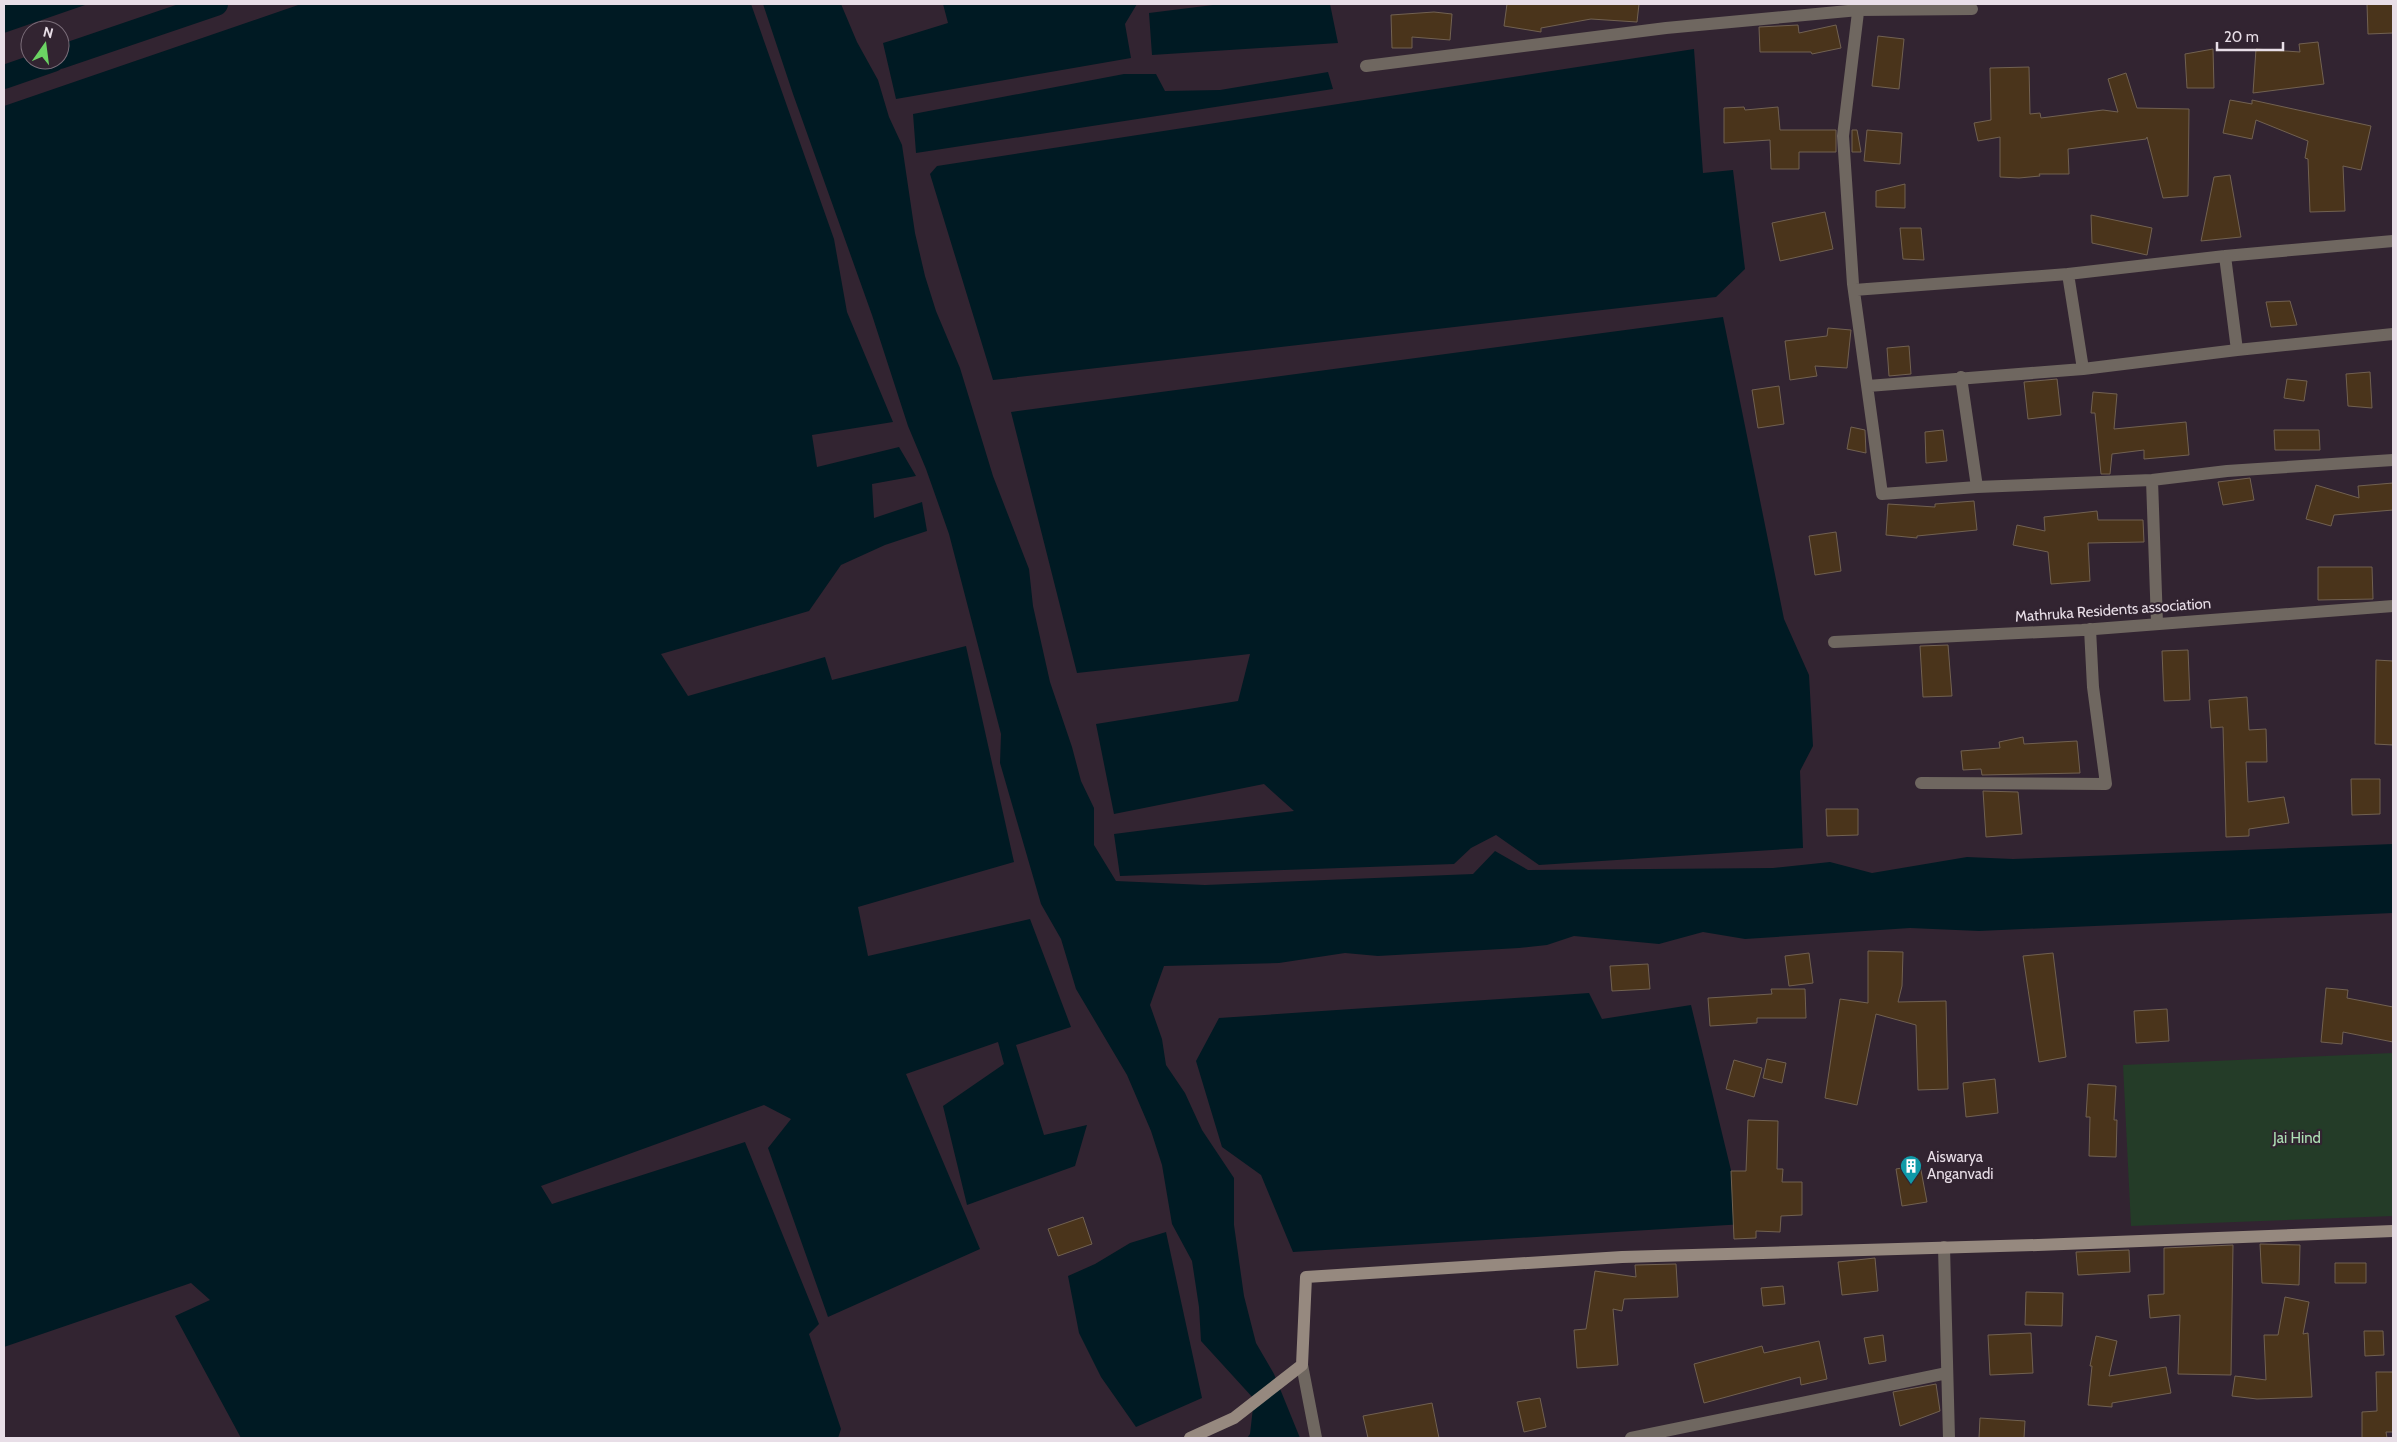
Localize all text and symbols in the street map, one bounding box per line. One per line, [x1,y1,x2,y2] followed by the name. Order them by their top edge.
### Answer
[20,20,70,70] north arrow
[2217,20,2283,52] scale bar
[41,22,55,42] text: N
[2224,28,2259,46] text: 20 m
[2014,594,2212,626] street label: Mathruka Residents association
[2272,1129,2321,1147] park label: Jai Hind
[1927,1148,1993,1183] place label: Aiswarya Anganvadi
[1899,1154,1923,1185] building icon: Aiswarya Anganvadi

